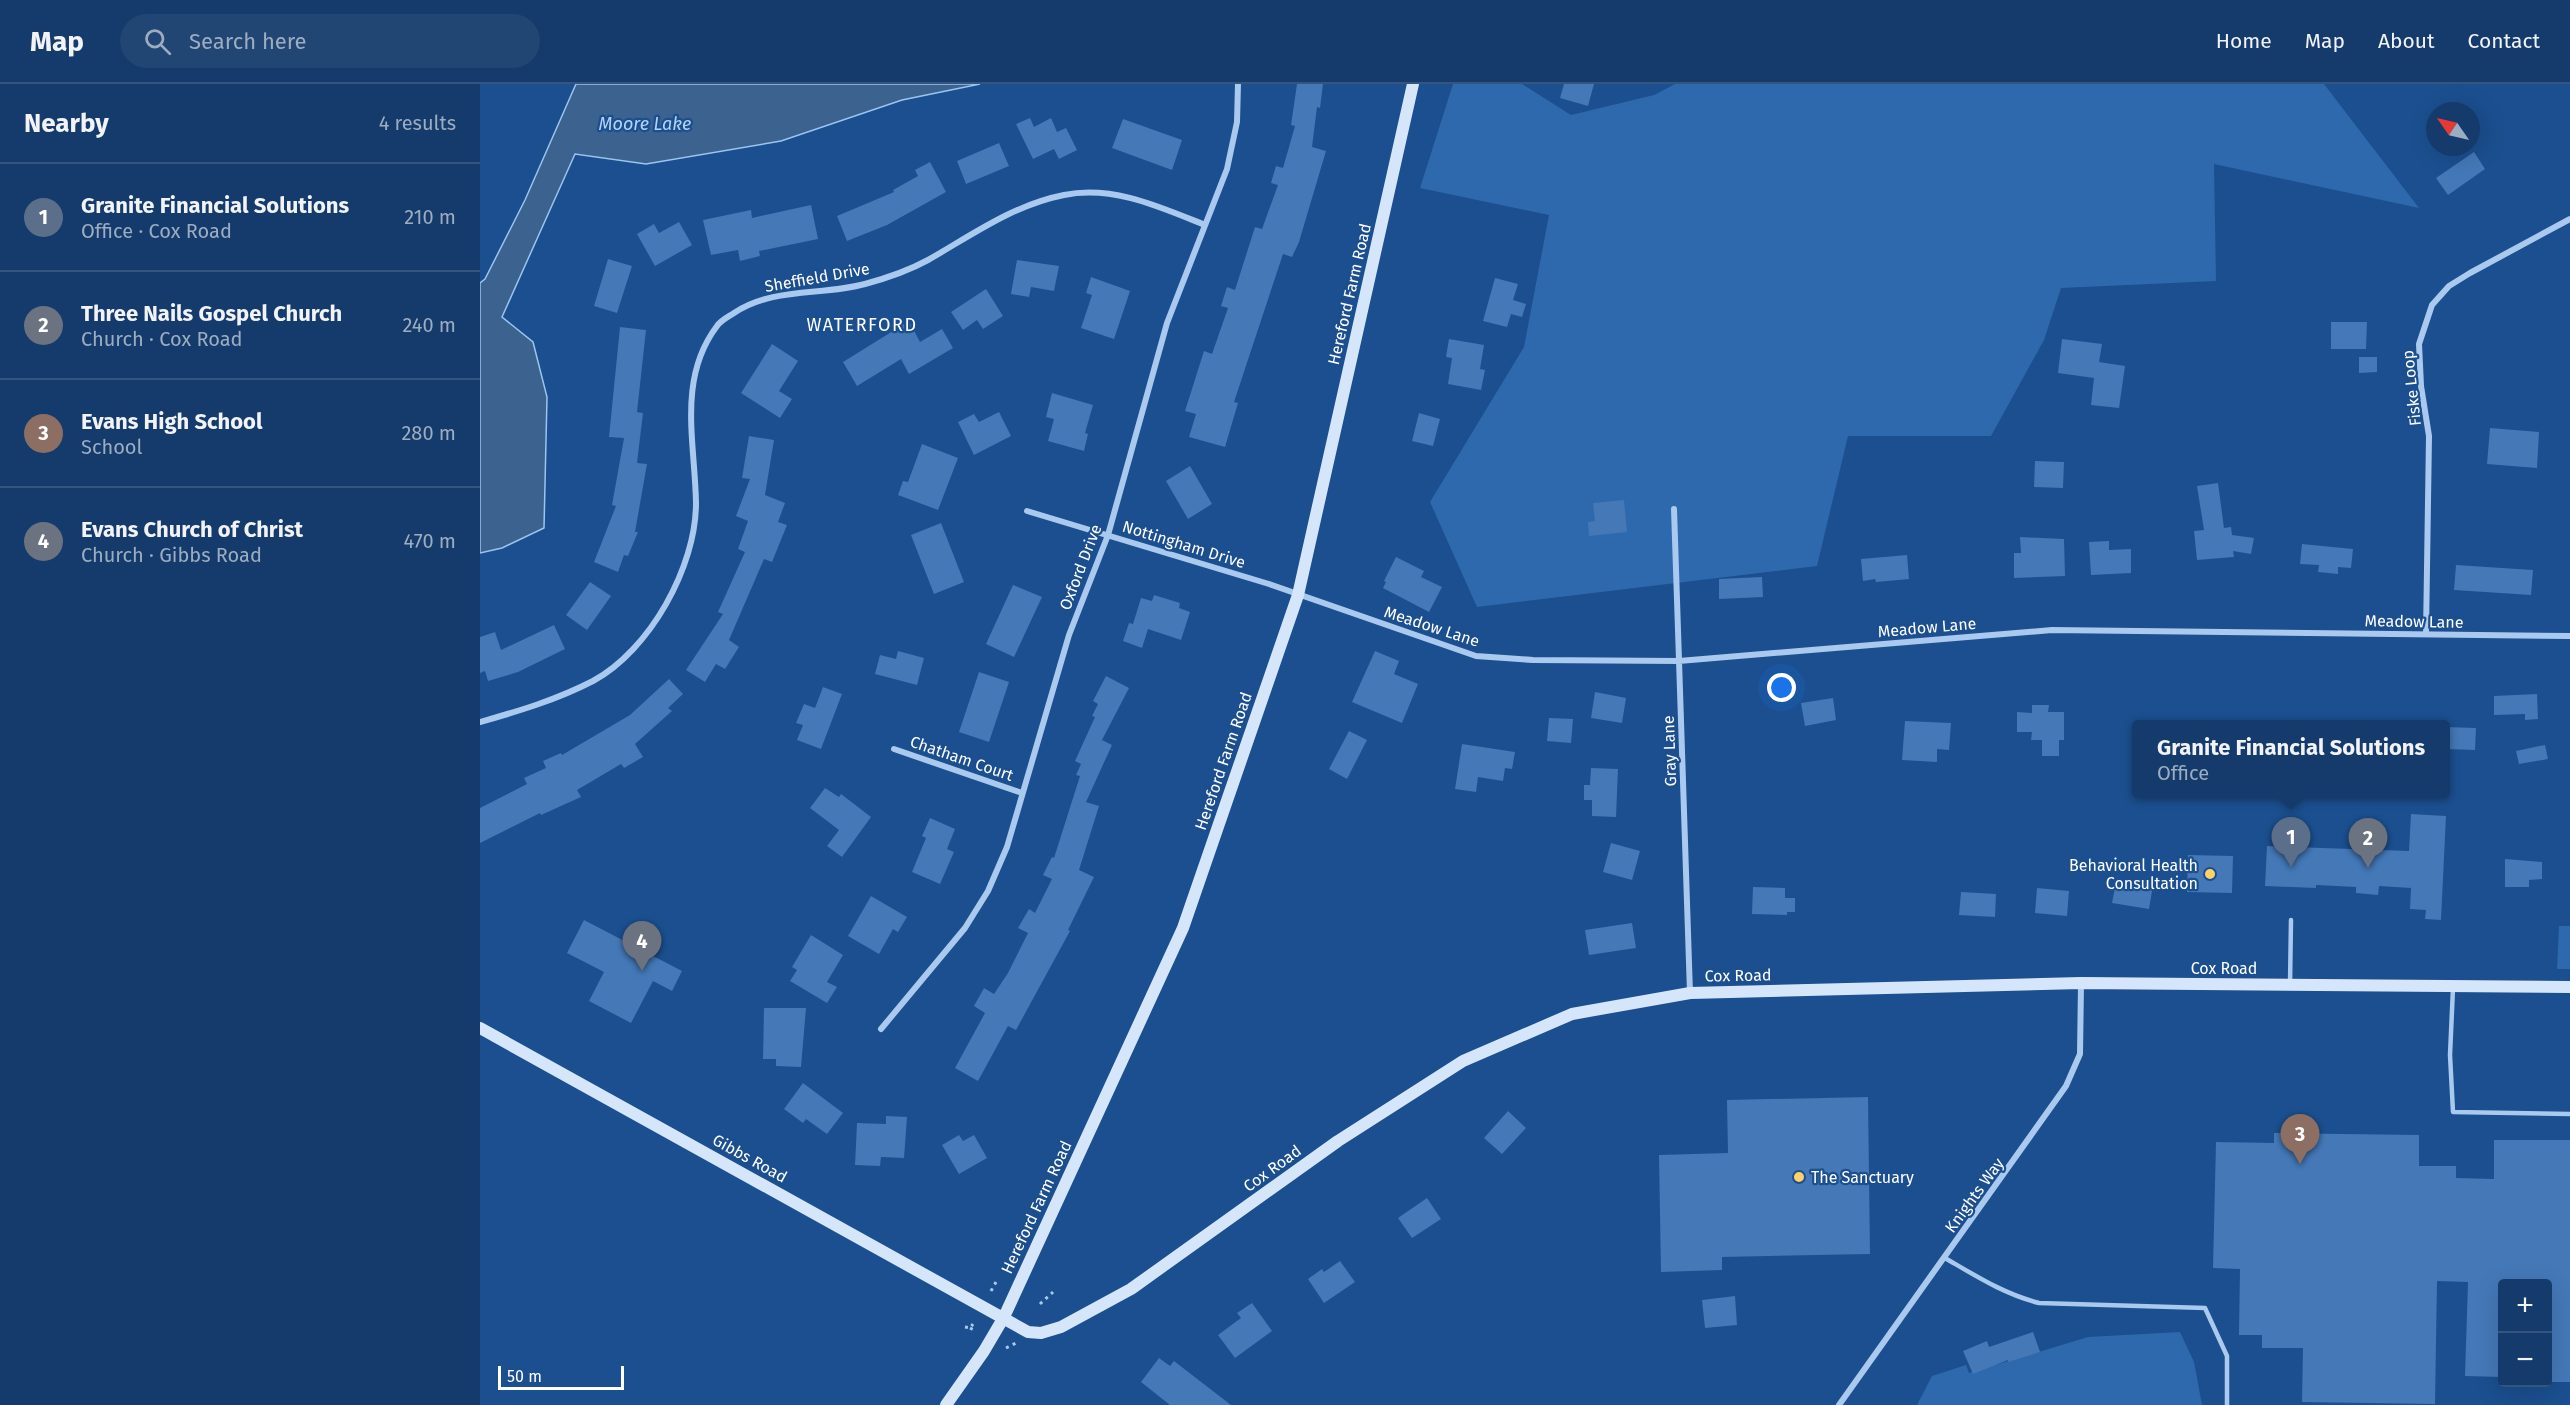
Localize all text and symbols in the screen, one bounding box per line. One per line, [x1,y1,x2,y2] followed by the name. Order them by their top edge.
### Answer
[120,14,540,68] search box
[30,25,84,58] text: Map
[141,25,174,58] icon: search
[189,28,307,55] text: Search here
[2216,28,2272,54] text: Home
[2305,28,2345,54] text: Map
[2378,28,2435,54] text: About
[2468,28,2540,54] text: Contact
[2426,102,2480,156] north arrow
[24,108,109,139] text: Nearby
[379,111,456,135] text: 4 results
[599,113,691,135] water label: Moore Lake
[81,192,349,219] text: Granite Financial Solutions
[39,205,48,229] text: 1
[404,205,456,229] text: 210 m
[81,219,232,243] text: Office · Cox Road
[1324,221,1375,367] street label: Hereford Farm Road
[763,259,871,296] street label: Sheffield Drive
[81,300,342,327] text: Three Nails Gospel Church
[38,313,49,337] text: 2
[402,313,456,337] text: 240 m
[806,314,918,336] district label: WATERFORD
[81,327,243,351] text: Church · Cox Road
[2398,349,2425,427] street label: Fiske Loop
[81,408,262,435] text: Evans High School
[38,421,49,445] text: 3
[401,421,456,445] text: 280 m
[81,435,142,459] text: School
[81,516,303,543] text: Evans Church of Christ
[1120,517,1248,572] street label: Nottingham Drive
[1055,522,1106,613] street label: Oxford Drive
[38,529,49,553] text: 4
[404,529,456,553] text: 470 m
[81,543,262,567] text: Church · Gibbs Road
[1382,602,1482,651] street label: Meadow Lane
[2364,611,2464,632] street label: Meadow Lane
[1877,614,1977,641] street label: Meadow Lane
[1767,673,1796,702] your location
[1191,690,1256,833] street label: Hereford Farm Road
[1659,715,1680,787] street label: Gray Lane
[2132,720,2450,798] popup
[908,732,1016,785] street label: Chatham Court
[2157,734,2425,761] text: Granite Financial Solutions
[2157,761,2209,785] text: Office
[2272,818,2310,867] pin: 1
[2348,818,2388,868] pin: 2
[2069,856,2198,893] place label: Behavioral Health Consultation
[2203,867,2217,881] marker: Behavioral Health Consultation
[622,922,662,971] pin: 4
[2191,959,2257,978] street label: Cox Road
[1704,965,1772,986] street label: Cox Road
[2280,1114,2320,1164] pin: 3
[709,1130,790,1187] street label: Gibbs Road
[997,1138,1076,1277] street label: Hereford Farm Road
[1240,1141,1305,1196] street label: Cox Road
[1941,1154,2008,1236] street label: Knights Way
[1811,1168,1914,1187] place label: The Sanctuary
[1792,1170,1806,1184] marker: The Sanctuary
[2498,1279,2552,1387] map controls
[2498,1279,2552,1333] button: +
[2498,1333,2552,1387] button: −
[498,1363,624,1390] scale bar
[507,1367,542,1386] text: 50 m

